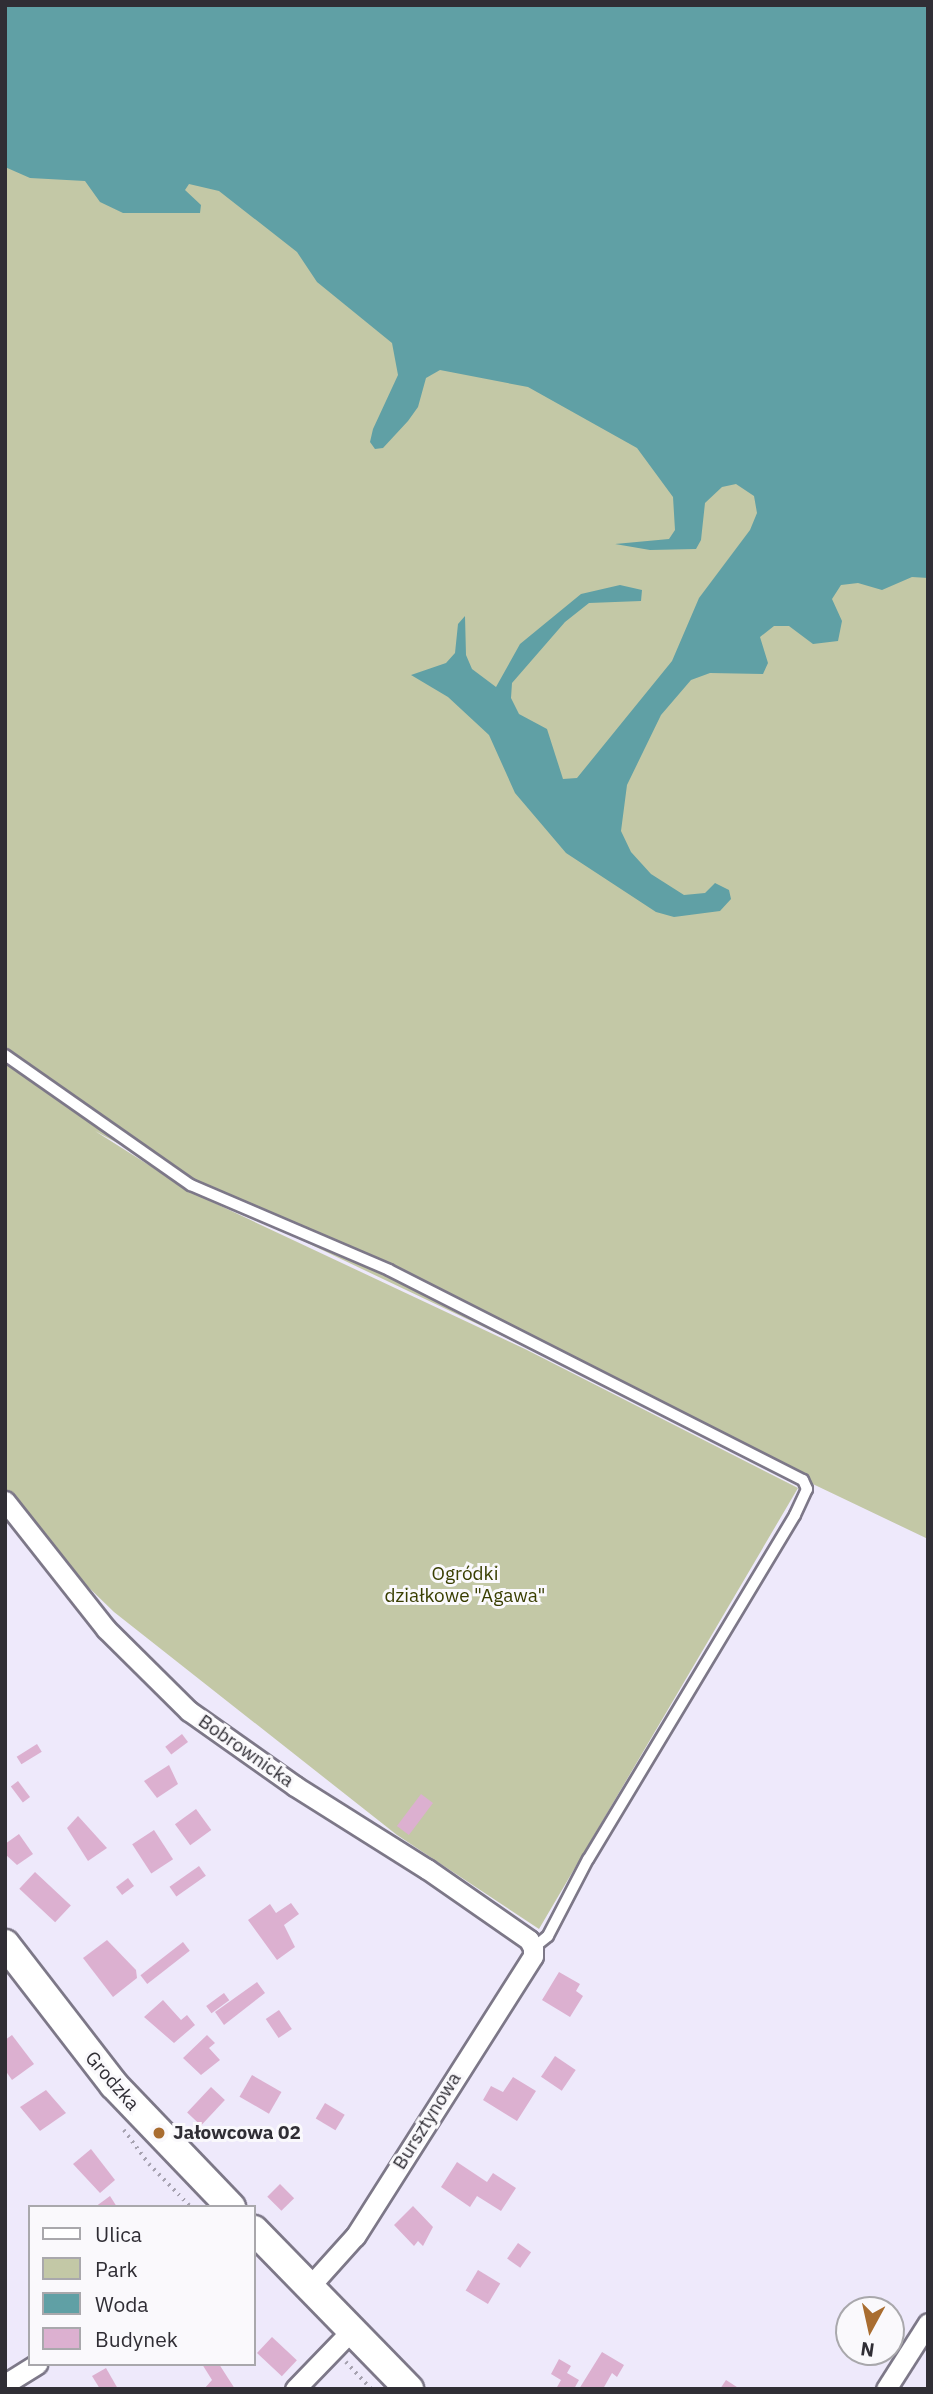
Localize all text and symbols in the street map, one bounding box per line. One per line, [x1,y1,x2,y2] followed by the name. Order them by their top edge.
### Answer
[384,1563,546,1607] park label: Ogródki działkowe "Agawa"
[194,1710,298,1792] street label: Bobrownicka
[80,2047,144,2115] street label: Grodzka
[388,2068,466,2174] street label: Bursztynowa
[173,2122,301,2144] place label: Jałowcowa 02
[151,2125,167,2141] marker: Jałowcowa 02
[28,2205,256,2366] legend
[95,2220,142,2248] text: Ulica
[95,2255,138,2283] text: Park
[95,2290,149,2318] text: Woda
[835,2296,905,2366] north arrow
[95,2325,178,2353] text: Budynek
[859,2337,876,2363] text: N

